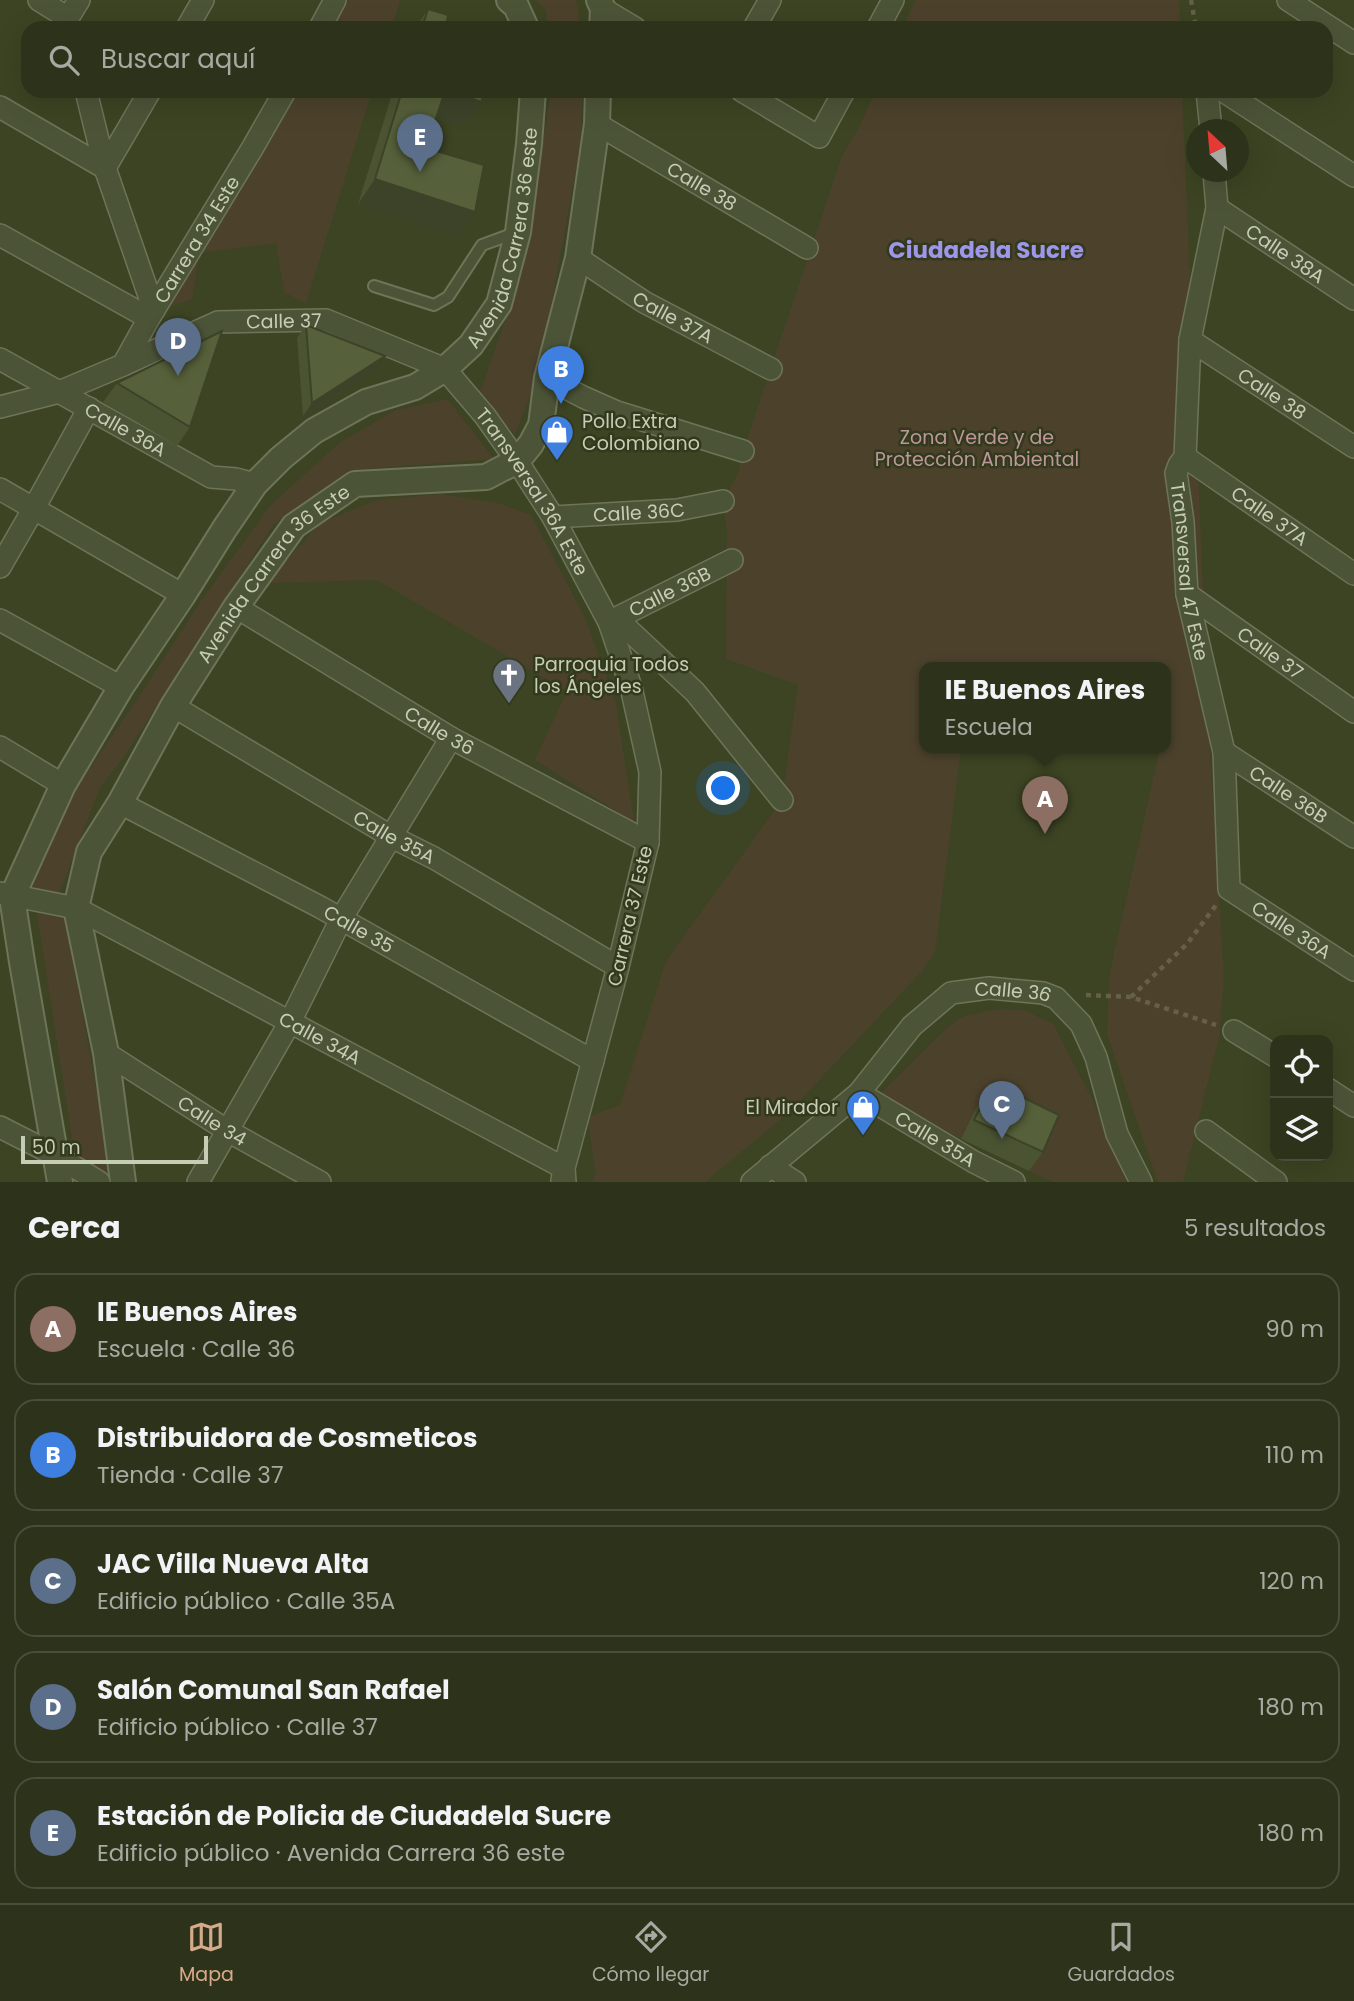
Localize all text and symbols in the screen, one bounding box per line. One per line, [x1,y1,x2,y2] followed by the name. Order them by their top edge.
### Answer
[21,21,1333,98] search box
[45,41,83,79] icon: search
[101,41,255,77] text: Buscar aquí
[397,114,443,172] pin: E
[1186,119,1249,182] north arrow
[459,127,544,353] street label: Avenida Carrera 36 este
[662,155,742,217] street label: Calle 38
[148,170,246,308] street label: Carrera 34 Este
[1240,217,1330,290] street label: Calle 38A
[888,234,1084,266] district label: Ciudadela Sucre
[627,284,718,350] street label: Calle 37A
[246,307,322,335] street label: Calle 37
[155,318,201,376] pin: D
[538,346,584,404] pin: B
[1232,361,1312,426] street label: Calle 38
[80,396,172,463] street label: Calle 36A
[470,401,595,580] street label: Transversal 36A Este
[582,408,700,457] place label: Pollo Extra Colombiano
[538,413,576,462] shop icon: Pollo Extra Colombiano
[875,424,1079,473] park label: Zona Verde y de Protección Ambiental
[190,478,355,668] street label: Avenida Carrera 36 Este
[1226,479,1314,552] street label: Calle 37A
[1164,480,1216,663] street label: Transversal 47 Este
[592,495,687,528] street label: Calle 36C
[624,559,715,623] street label: Calle 36B
[1232,620,1309,686] street label: Calle 37
[534,651,689,700] place label: Parroquia Todos los Ángeles
[490,656,528,705] church icon: Parroquia Todos los Ángeles
[919,662,1171,753] popup
[945,672,1145,708] text: IE Buenos Aires
[399,699,479,761] street label: Calle 36
[945,711,1033,743] text: Escuela
[1244,759,1333,830] street label: Calle 36B
[706,771,740,805] your location
[1022,776,1068,834] pin: A
[348,803,440,870] street label: Calle 35A
[601,843,659,989] street label: Carrera 37 Este
[1246,894,1337,965] street label: Calle 36A
[319,898,399,960] street label: Calle 35
[973,975,1056,1009] street label: Calle 36
[274,1005,366,1071] street label: Calle 34A
[1270,1035,1333,1161] map controls
[1270,1035,1333,1098] button: locate
[979,1081,1025,1139] pin: C
[844,1088,882,1137] shop icon: El Mirador
[172,1089,252,1152] street label: Calle 34
[745,1094,838,1121] place label: El Mirador
[1270,1098,1333,1161] button: layers
[890,1104,981,1174] street label: Calle 35A
[21,1133,208,1165] scale bar
[32,1134,81,1161] text: 50 m
[28,1206,121,1249] text: Cerca
[1184,1212,1326,1244] text: 5 resultados
[97,1294,298,1330] text: IE Buenos Aires
[45,1313,61,1345] text: A
[1265,1313,1324,1345] text: 90 m
[97,1333,295,1365] text: Escuela · Calle 36
[97,1420,477,1456] text: Distribuidora de Cosmeticos
[45,1439,61,1471] text: B
[1265,1439,1324,1471] text: 110 m
[97,1459,283,1491] text: Tienda · Calle 37
[97,1546,369,1582] text: JAC Villa Nueva Alta
[44,1565,62,1597] text: C
[1259,1565,1324,1597] text: 120 m
[97,1585,395,1617] text: Edificio público · Calle 35A
[97,1672,450,1708] text: Salón Comunal San Rafael
[45,1691,61,1723] text: D
[1258,1691,1324,1723] text: 180 m
[97,1711,378,1743] text: Edificio público · Calle 37
[97,1798,611,1834] text: Estación de Policia de Ciudadela Sucre
[47,1817,59,1849] text: E
[1258,1817,1324,1849] text: 180 m
[97,1837,565,1869] text: Edificio público · Avenida Carrera 36 este
[179,1918,234,1989] tab: Mapa
[592,1918,709,1989] tab: Cómo llegar
[1067,1918,1175,1989] tab: Guardados

